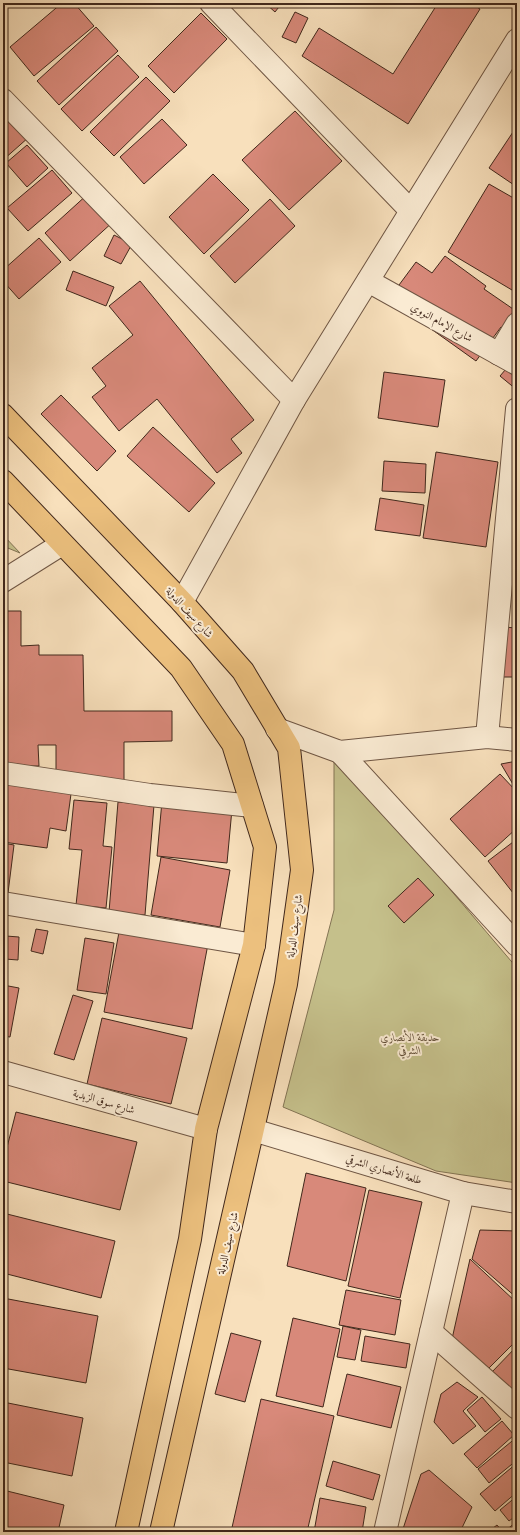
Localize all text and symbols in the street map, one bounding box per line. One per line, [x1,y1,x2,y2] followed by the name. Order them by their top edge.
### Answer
[407,300,475,347] street label: شارع الإمام النووي
[161,584,216,642] street label: شارع سيف الدولة
[284,894,308,960] street label: شارع سيف الدولة
[380,1029,440,1059] park label: حديقة الأنصاري الشرقي
[71,1086,136,1119] street label: شارع سوق الزبدية
[344,1150,424,1189] street label: طلعة الأنصاري الشرقي
[214,1211,244,1277] street label: شارع سيف الدولة

